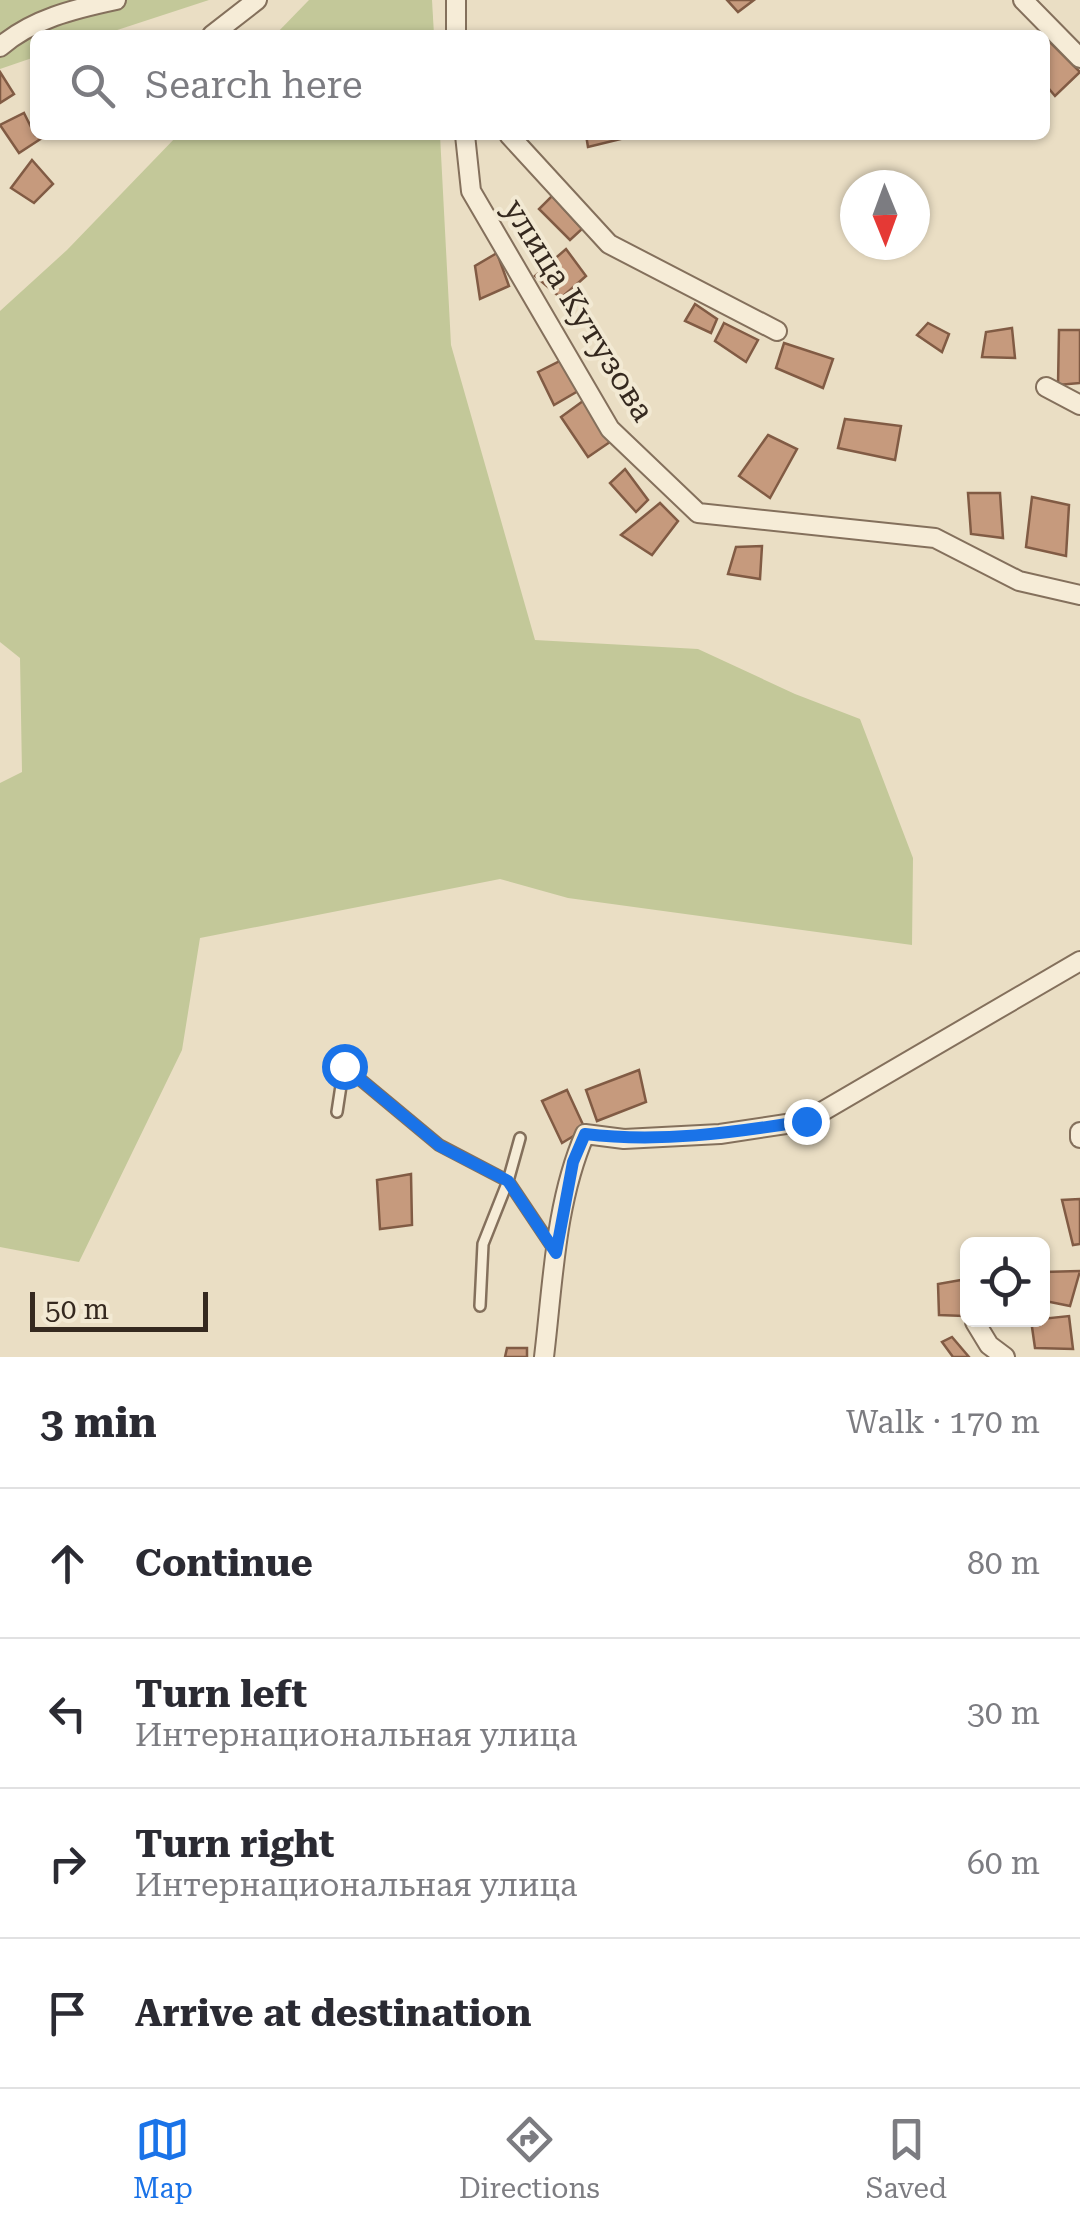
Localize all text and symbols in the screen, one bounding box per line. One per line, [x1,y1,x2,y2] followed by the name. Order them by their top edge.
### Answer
[30,30,1050,140] search box
[65,58,120,113] icon: search
[145,63,363,107] text: Search here
[840,170,930,260] north arrow
[495,192,663,428] street label: улица Кутузова
[322,1044,368,1090] route start
[784,1099,830,1145] route end
[960,1237,1050,1327] map controls
[960,1237,1050,1327] button: locate
[30,1287,208,1332] scale bar
[45,1293,109,1326] text: 50 m
[40,1398,157,1447] text: 3 min
[846,1403,1040,1441] text: Walk · 170 m
[40,1536,95,1591] icon: ahead
[135,1541,313,1585] text: Continue
[967,1544,1040,1582] text: 80 m
[135,1672,307,1716] text: Turn left
[40,1686,95,1741] icon: left
[967,1694,1040,1732] text: 30 m
[135,1716,577,1754] text: Интернациональная улица
[135,1822,334,1866] text: Turn right
[40,1836,95,1891] icon: right
[967,1844,1040,1882] text: 60 m
[135,1866,577,1904] text: Интернациональная улица
[40,1986,95,2041] icon: arrive
[135,1991,531,2035] text: Arrive at destination
[133,2112,193,2205] tab: Map
[459,2112,600,2205] tab: Directions
[866,2112,947,2205] tab: Saved

